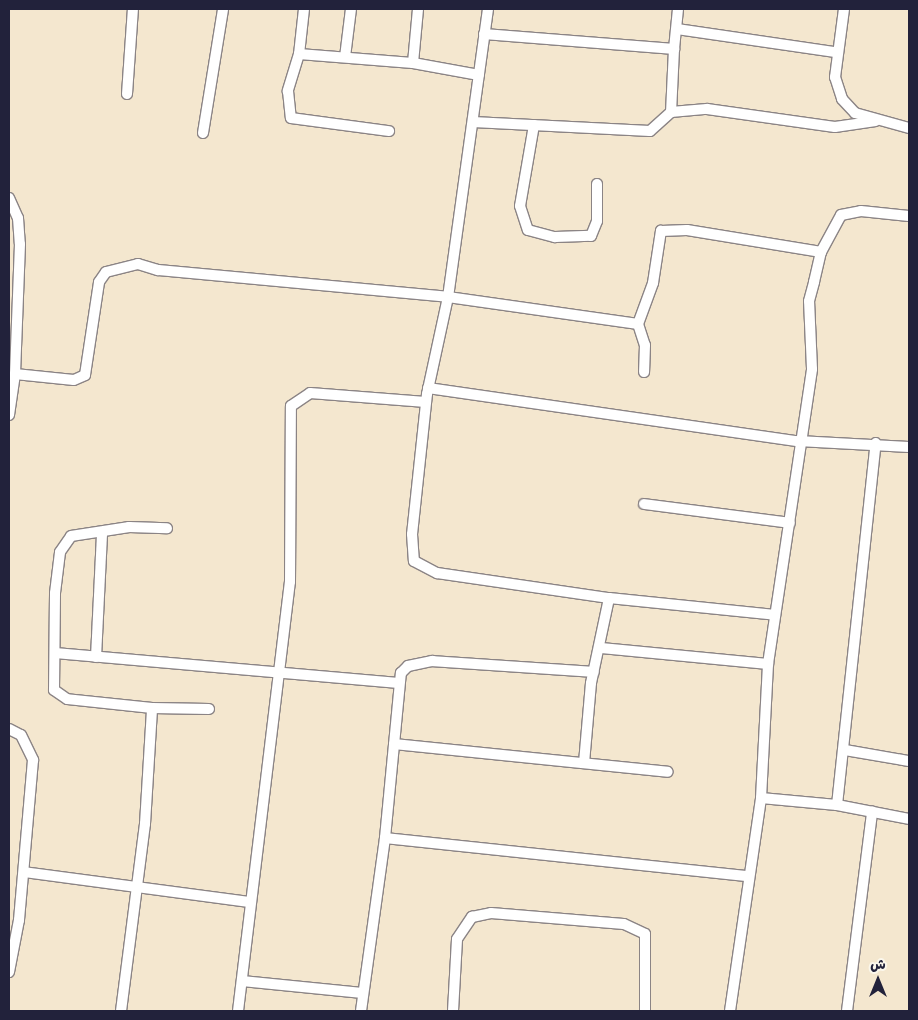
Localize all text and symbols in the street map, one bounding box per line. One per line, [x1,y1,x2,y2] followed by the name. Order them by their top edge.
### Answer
[853,955,903,1005] north arrow
[870,956,886,973] text: ش

